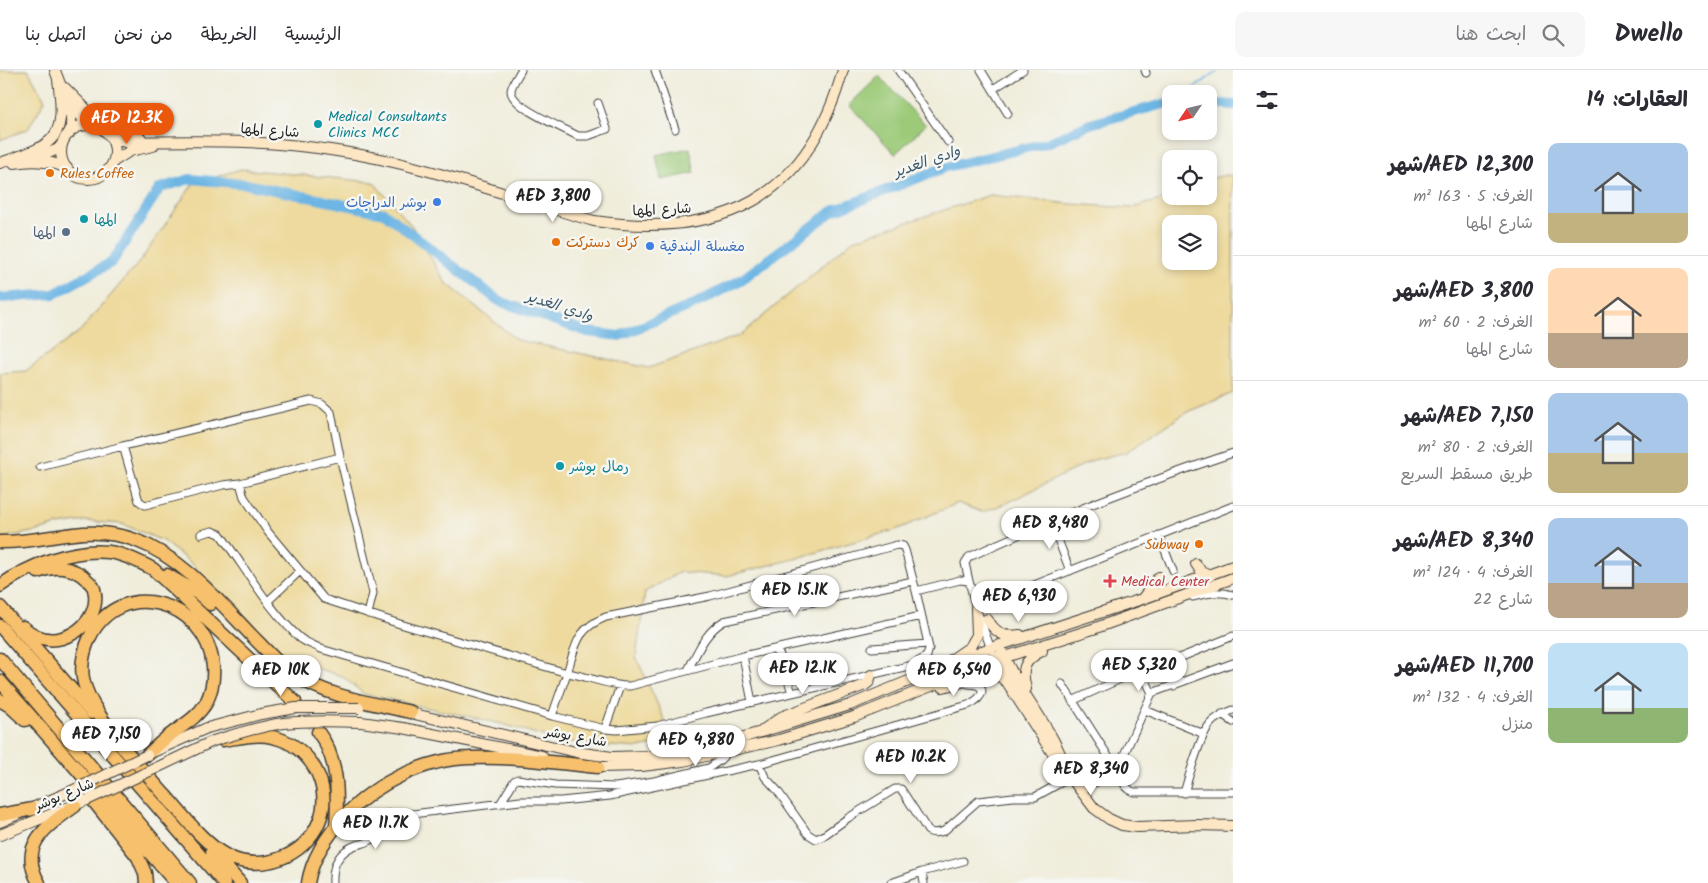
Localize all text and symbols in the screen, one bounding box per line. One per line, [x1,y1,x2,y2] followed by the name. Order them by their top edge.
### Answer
[1235,12,1585,57] search box
[1615,15,1683,54] text: Dwello
[1455,20,1527,50] text: ابحث هنا
[25,21,86,50] text: اتصل بنا
[114,21,173,50] text: من نحن
[201,21,257,50] text: الخريطة
[285,21,341,50] text: الرئيسية
[1539,21,1567,49] icon: search
[1587,84,1688,117] text: العقارات: 14
[1162,85,1218,140] north arrow
[1162,85,1217,270] map controls
[1253,86,1281,114] icon: filters
[70,102,184,145] pin: AED 12.3K
[91,106,163,131] text: AED 12.3K
[328,106,447,144] place label: Medical Consultants Clinics MCC
[240,118,300,144] street label: شارع المها
[312,118,324,130] marker: Medical Consultants Clinics MCC
[889,139,964,185] water label: وادي الغدير
[1388,149,1533,182] text: AED 12,300/شهر
[1162,150,1217,205] button: locate
[60,163,135,185] place label: Rules Coffee
[1588,163,1648,223] icon: home
[44,167,56,179] marker: Rules Coffee
[496,180,610,223] pin: AED 3,800
[516,184,590,209] text: AED 3,800
[1413,184,1533,209] text: الغرف: 5 · 163 m²
[346,192,427,214] place label: بوشر الدراجات
[431,196,443,208] marker: بوشر الدراجات
[632,197,692,223] street label: شارع المها
[94,209,117,231] place label: المها
[1466,211,1533,236] text: شارع المها
[78,213,90,225] marker: المها
[1162,215,1217,270] button: layers
[33,222,56,244] place label: المه‍ا
[60,226,72,238] marker: المه‍ا
[566,232,640,254] place label: كرك دستركت
[550,236,562,248] marker: كرك دستركت
[660,236,745,258] place label: مغسلة البندقية
[644,240,656,252] marker: مغسلة البندقية
[1394,275,1533,308] text: AED 3,800/شهر
[521,284,596,329] water label: وادي الغدير
[1588,288,1648,348] icon: home
[1419,310,1533,335] text: الغرف: 2 · 60 m²
[1466,337,1533,362] text: شارع المها
[1402,400,1533,433] text: AED 7,150/شهر
[1588,413,1648,473] icon: home
[1418,435,1533,460] text: الغرف: 2 · 80 m²
[569,456,629,478] place label: رمال بوشر
[554,460,566,472] marker: رمال بوشر
[1400,462,1533,487] text: طريق مسقط السريع
[993,508,1107,550] pin: AED 8,480
[1012,511,1088,536] text: AED 8,480
[1394,525,1533,558] text: AED 8,340/شهر
[1145,534,1189,556] place label: Subway
[1193,538,1205,550] marker: Subway
[1588,538,1648,598] icon: home
[1413,560,1533,585] text: الغرف: 4 · 124 m²
[1121,571,1210,593] place label: Medical Center
[738,574,852,617] pin: AED 15.1K
[1103,574,1117,588] marker: Medical Center
[762,578,828,603] text: AED 15.1K
[962,580,1076,623] pin: AED 6,930
[982,584,1056,609] text: AED 6,930
[1473,587,1533,612] text: شارع 22
[1082,650,1196,692] pin: AED 5,320
[1396,650,1533,683] text: AED 11,700/شهر
[746,652,860,695] pin: AED 12.1K
[1102,653,1176,678] text: AED 5,320
[235,654,327,697] pin: AED 10K
[897,654,1011,697] pin: AED 6,540
[769,656,837,681] text: AED 12.1K
[252,658,310,683] text: AED 10K
[917,658,991,683] text: AED 6,540
[1588,663,1648,723] icon: home
[1413,685,1533,710] text: الغرف: 4 · 132 m²
[1501,712,1533,737] text: منزل
[49,718,163,761] pin: AED 7,150
[542,721,608,753] street label: شارع بوشر
[72,722,140,747] text: AED 7,150
[639,724,753,767] pin: AED 4,880
[658,728,734,753] text: AED 4,880
[854,742,968,784] pin: AED 10.2K
[875,745,947,770] text: AED 10.2K
[1034,754,1148,796] pin: AED 8,340
[1053,757,1129,782] text: AED 8,340
[30,773,97,818] street label: شارع بوشر
[319,808,433,850] pin: AED 11.7K
[343,811,409,836] text: AED 11.7K

